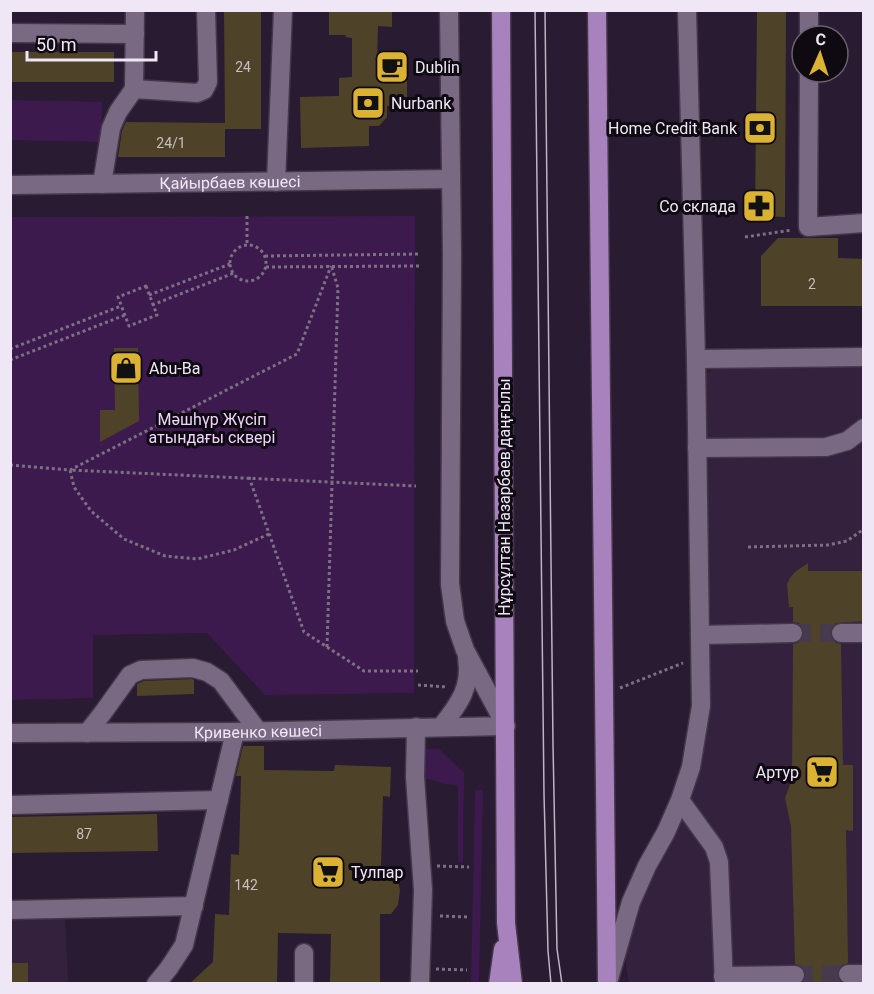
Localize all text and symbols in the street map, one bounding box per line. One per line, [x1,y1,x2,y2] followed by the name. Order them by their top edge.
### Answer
[27,24,156,62] scale bar
[790,24,850,84] north arrow
[815,30,826,49] text: С
[36,34,76,55] text: 50 m
[374,49,410,85] cafe icon: Dublin
[415,58,460,77] place label: Dublin
[235,59,251,75] house number: 24
[350,85,386,121] bank icon: Nurbank
[391,94,452,113] place label: Nurbank
[742,110,778,146] bank icon: Home Credit Bank
[608,119,738,138] place label: Home Credit Bank
[156,135,186,151] house number: 24/1
[159,172,301,192] street label: Қайырбаев көшесі
[741,188,777,224] pharmacy icon: Со склада
[659,197,736,216] place label: Со склада
[808,276,816,292] house number: 2
[108,350,144,386] shop icon: Abu-Ba
[149,359,200,378] place label: Abu-Ba
[495,378,514,616] street label: Нұрсұлтан Назарбаев даңғылы
[149,410,275,447] park label: Мәшһүр Жүсіп атындағы сквері
[194,721,322,742] street label: Кривенко көшесі
[804,754,840,790] supermarket icon: Артур
[756,763,799,782] place label: Артур
[76,826,92,842] house number: 87
[310,854,346,890] supermarket icon: Тулпар
[351,863,403,882] place label: Тулпар
[234,877,258,893] house number: 142

